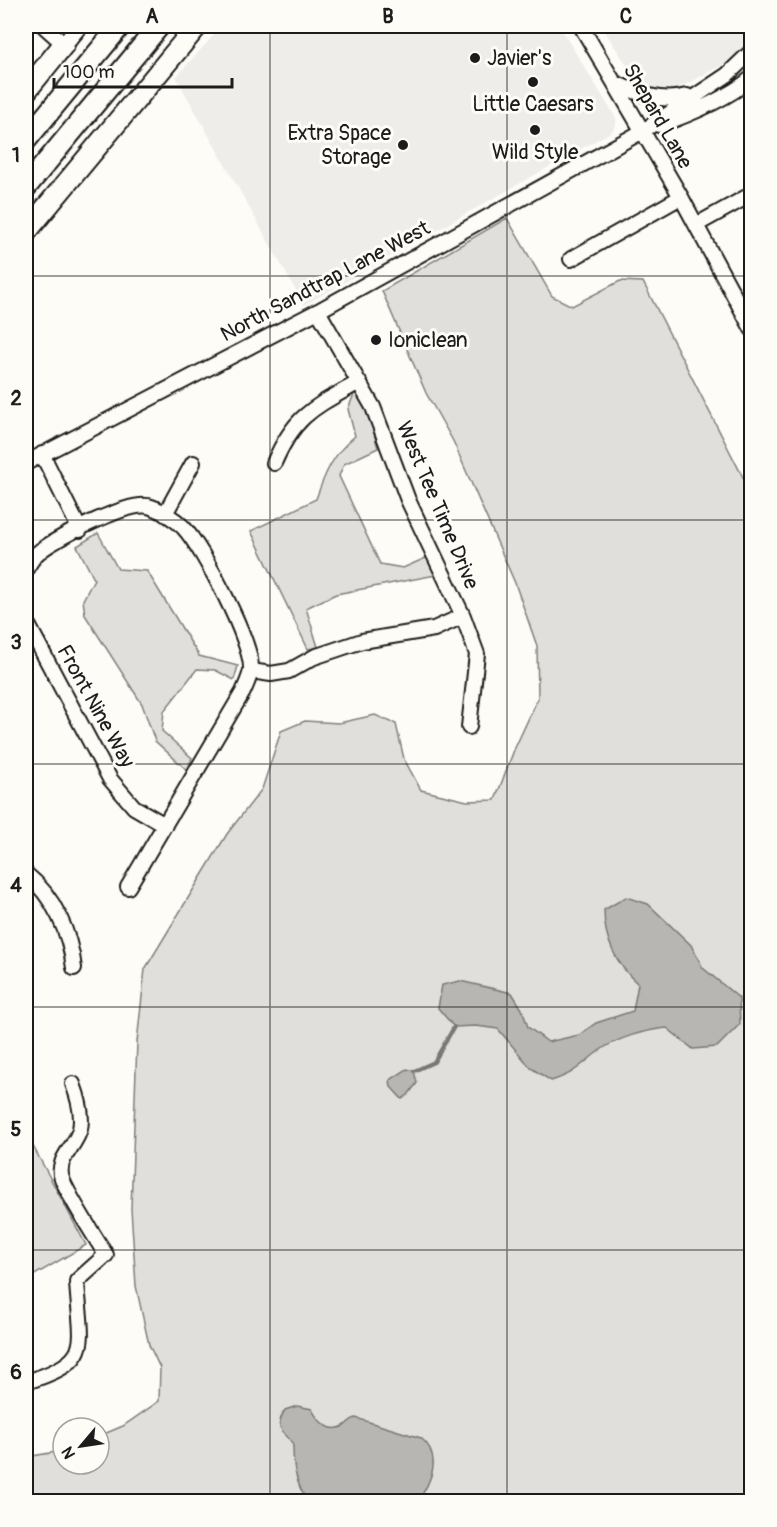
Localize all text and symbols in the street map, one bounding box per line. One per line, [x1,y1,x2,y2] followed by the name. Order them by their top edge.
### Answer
[146,4,159,29] text: A
[382,4,394,29] text: B
[620,4,632,29] text: C
[487,45,552,72] place label: Javier's
[54,51,232,89] scale bar
[468,51,482,65] marker: Javier's
[617,59,699,174] street label: Shepard Lane
[63,61,115,84] text: 100 m
[526,75,540,89] marker: Little Caesars
[472,91,594,118] place label: Little Caesars
[287,120,392,171] place label: Extra Space Storage
[528,123,542,137] marker: Wild Style
[396,138,410,152] marker: Extra Space Storage
[492,139,579,166] place label: Wild Style
[12,143,20,168] text: 1
[216,214,435,348] street label: North Sandtrap Lane West
[388,327,468,354] place label: Ioniclean
[369,333,383,347] marker: Ioniclean
[10,386,22,411] text: 2
[390,417,485,594] street label: West Tee Time Drive
[10,630,22,655] text: 3
[51,640,141,773] street label: Front Nine Way
[10,873,22,898] text: 4
[11,1117,22,1142] text: 5
[10,1360,22,1385] text: 6
[51,1416,111,1476] north arrow
[57,1443,80,1462] text: N

